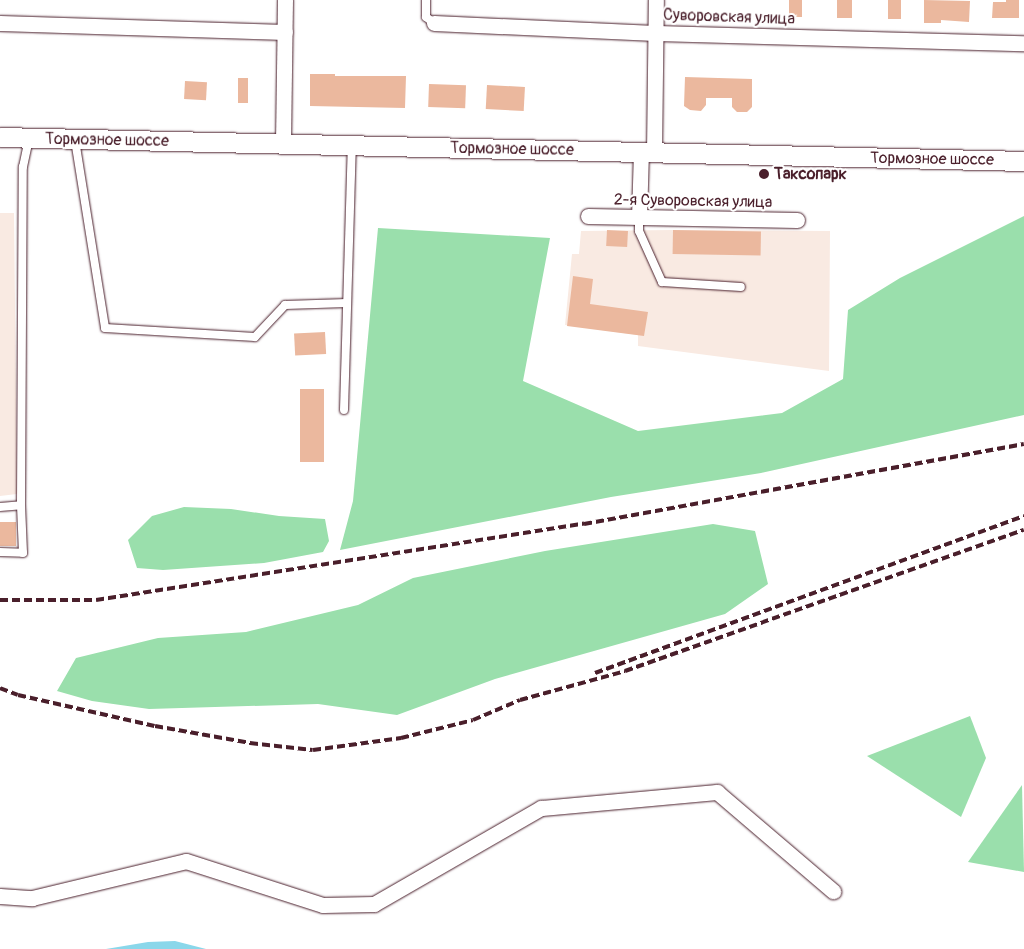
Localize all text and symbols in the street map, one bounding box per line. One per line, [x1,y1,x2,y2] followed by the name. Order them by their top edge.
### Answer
[663,5,795,29] street label: Суворовская улица
[45,129,169,151] street label: Тормозное шоссе
[450,138,574,160] street label: Тормозное шоссе
[870,148,994,170] street label: Тормозное шоссе
[774,164,847,184] place label: Таксопарк
[758,168,770,180] marker: Таксопарк
[614,190,772,212] street label: 2-я Суворовская улица

